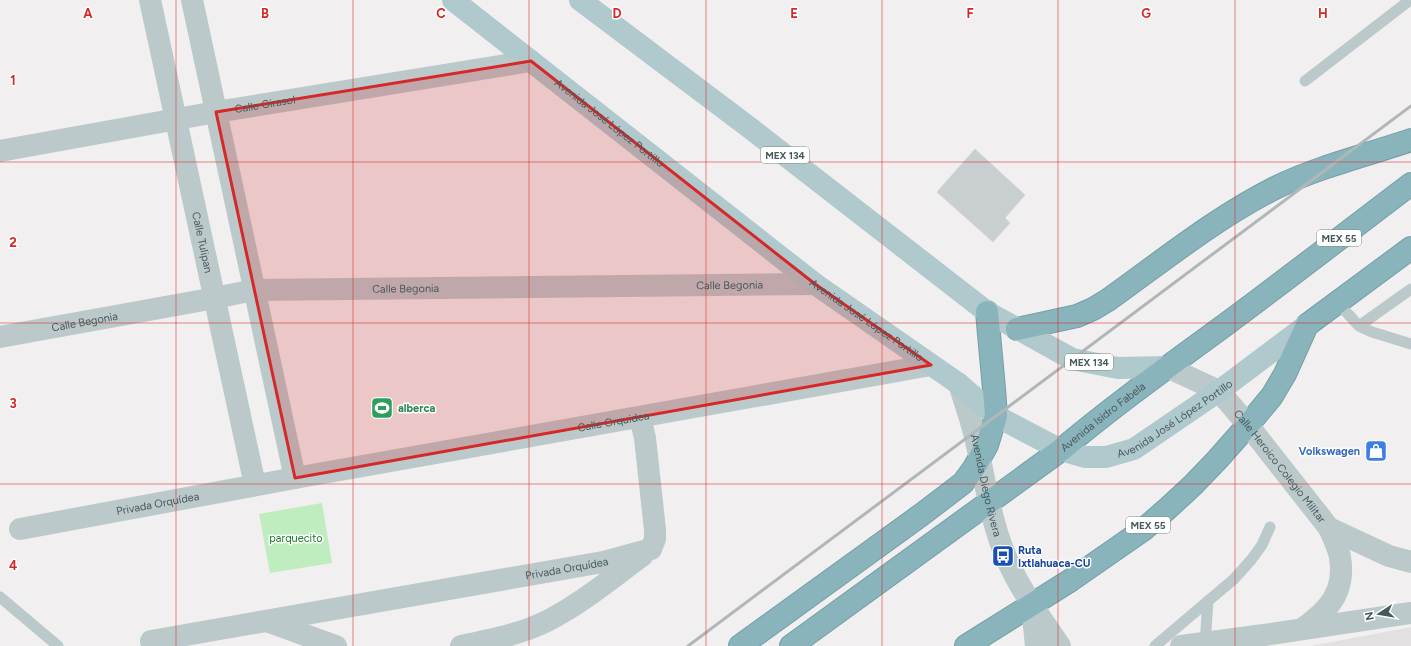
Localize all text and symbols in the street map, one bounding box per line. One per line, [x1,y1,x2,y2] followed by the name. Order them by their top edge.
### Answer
[83,6,93,21] text: A
[261,6,269,21] text: B
[436,6,446,21] text: C
[612,6,622,21] text: D
[790,6,798,21] text: E
[966,6,974,21] text: F
[1141,6,1151,21] text: G
[1318,6,1328,21] text: H
[10,73,16,88] text: 1
[552,76,667,170] street label: Avenida José López Portillo
[234,93,296,116] street label: Calle Girasol
[761,147,809,163] road number: MEX 134
[189,211,215,274] street label: Calle Tulipan
[1317,230,1361,246] road number: MEX 55
[9,235,17,250] text: 2
[807,276,926,364] street label: Avenida José López Portillo
[696,279,763,292] street label: Calle Begonia
[372,282,439,296] street label: Calle Begonia
[51,310,119,335] street label: Calle Begonia
[1065,354,1113,370] road number: MEX 134
[1115,377,1235,461] street label: Avenida José López Portillo
[1058,380,1148,455] street label: Avenida Isidro Fabela
[369,395,395,421] sports icon: alberca
[9,396,17,411] text: 3
[398,402,435,415] place label: alberca
[1231,407,1328,526] street label: Calle Heroico Colegio Militar
[577,409,650,435] street label: Calle Orquidea
[968,433,1004,538] street label: Avenida Diego Rivera
[1363,438,1389,464] shop icon: Volkswagen
[1299,445,1360,458] place label: Volkswagen
[115,490,200,518] street label: Privada Orquídea
[1126,517,1170,533] road number: MEX 55
[269,532,323,545] park label: parquecito
[990,543,1016,569] bus stop icon: Ruta Ixtlahuaca-CU
[1018,544,1091,570] place label: Ruta Ixtlahuaca-CU
[524,555,610,582] street label: Privada Orquídea
[9,558,17,573] text: 4
[1359,594,1399,634] north arrow
[1362,610,1377,621] text: N

